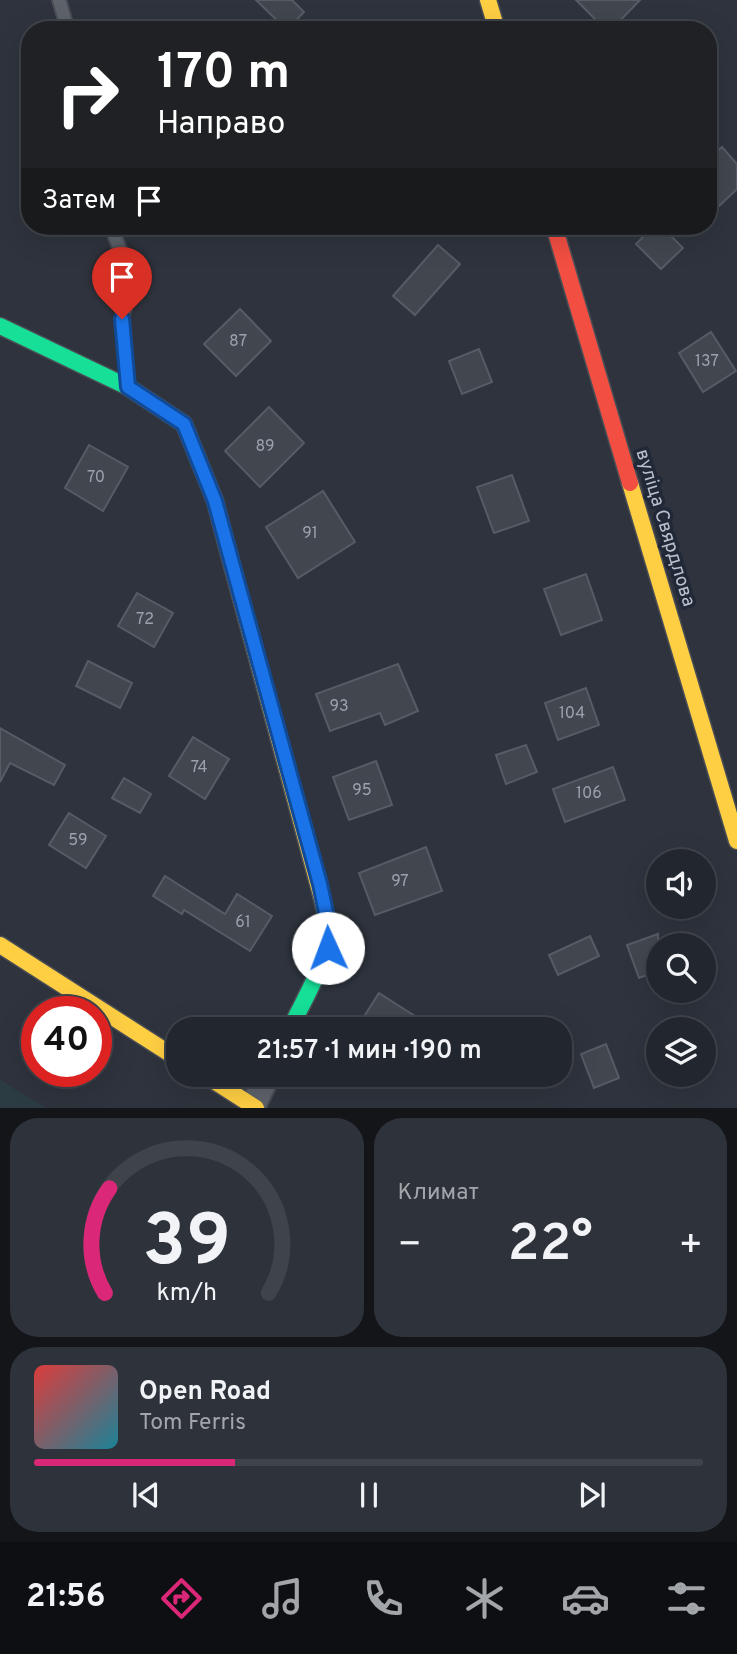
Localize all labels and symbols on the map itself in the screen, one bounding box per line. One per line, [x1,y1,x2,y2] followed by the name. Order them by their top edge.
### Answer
[92,247,152,319] pin
[229,332,247,352] house number: 87
[695,352,719,372] house number: 137
[255,437,275,457] house number: 89
[630,446,700,610] street label: вуліца Свярдлова
[87,468,105,488] house number: 70
[302,524,318,544] house number: 91
[136,610,154,630] house number: 72
[329,697,349,717] house number: 93
[559,704,585,724] house number: 104
[191,758,207,778] house number: 74
[352,781,372,801] house number: 95
[576,784,602,804] house number: 106
[68,831,88,851] house number: 59
[391,872,409,892] house number: 97
[291,911,365,985] position arrow
[235,913,251,933] house number: 61
[21,996,112,1087] speed limit sign: 40

